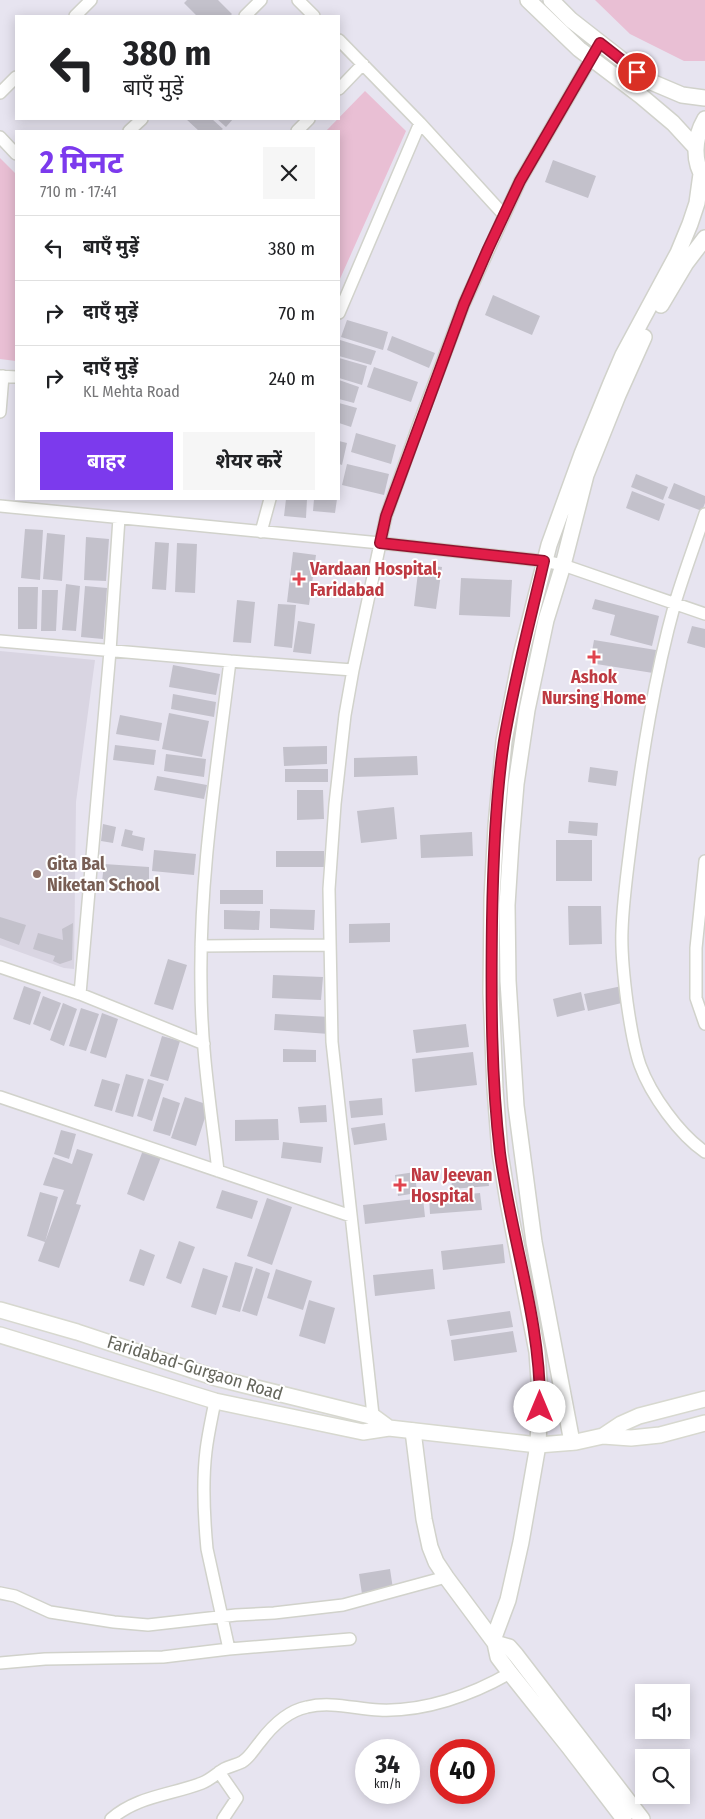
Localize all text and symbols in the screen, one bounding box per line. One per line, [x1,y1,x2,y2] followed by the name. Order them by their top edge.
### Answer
[123,32,211,74] text: 380 m
[40,35,105,100] icon: left
[616,51,658,93] pin
[623,58,651,86] icon: arrive
[123,74,184,101] text: बाएँ मुड़ें
[40,145,123,181] text: 2 मिनट
[263,147,315,199] button: close
[40,182,117,201] text: 710 m · 17:41
[40,234,68,262] icon: left
[83,235,139,258] text: बाएँ मुड़ें
[268,237,315,260] text: 380 m
[40,299,68,327] icon: right
[83,300,138,323] text: दाएँ मुड़ें
[279,302,315,325] text: 70 m
[83,356,138,379] text: दाएँ मुड़ें
[40,364,68,392] icon: right
[269,367,315,390] text: 240 m
[83,382,180,401] text: KL Mehta Road
[40,432,173,490] button: बाहर
[183,432,315,490] button: शेयर करें
[309,558,441,601] place label: Vardaan Hospital, Faridabad
[292,572,306,586] marker: Vardaan Hospital, Faridabad
[587,650,601,664] marker: Ashok Nursing Home
[542,666,646,709] place label: Ashok Nursing Home
[47,853,160,896] place label: Gita Bal Niketan School
[31,868,43,880] marker: Gita Bal Niketan School
[411,1164,493,1207] place label: Nav Jeevan Hospital
[393,1178,407,1192] marker: Nav Jeevan Hospital
[104,1331,286,1405] street label: Faridabad-Gurgaon Road
[513,1380,565,1432] position arrow
[635,1684,690,1804] map controls
[635,1684,690,1739] button: sound
[430,1739,495,1804] speed limit sign: 40
[635,1749,690,1804] button: search
[375,1750,400,1780] text: 34
[374,1777,401,1791] text: km/h

